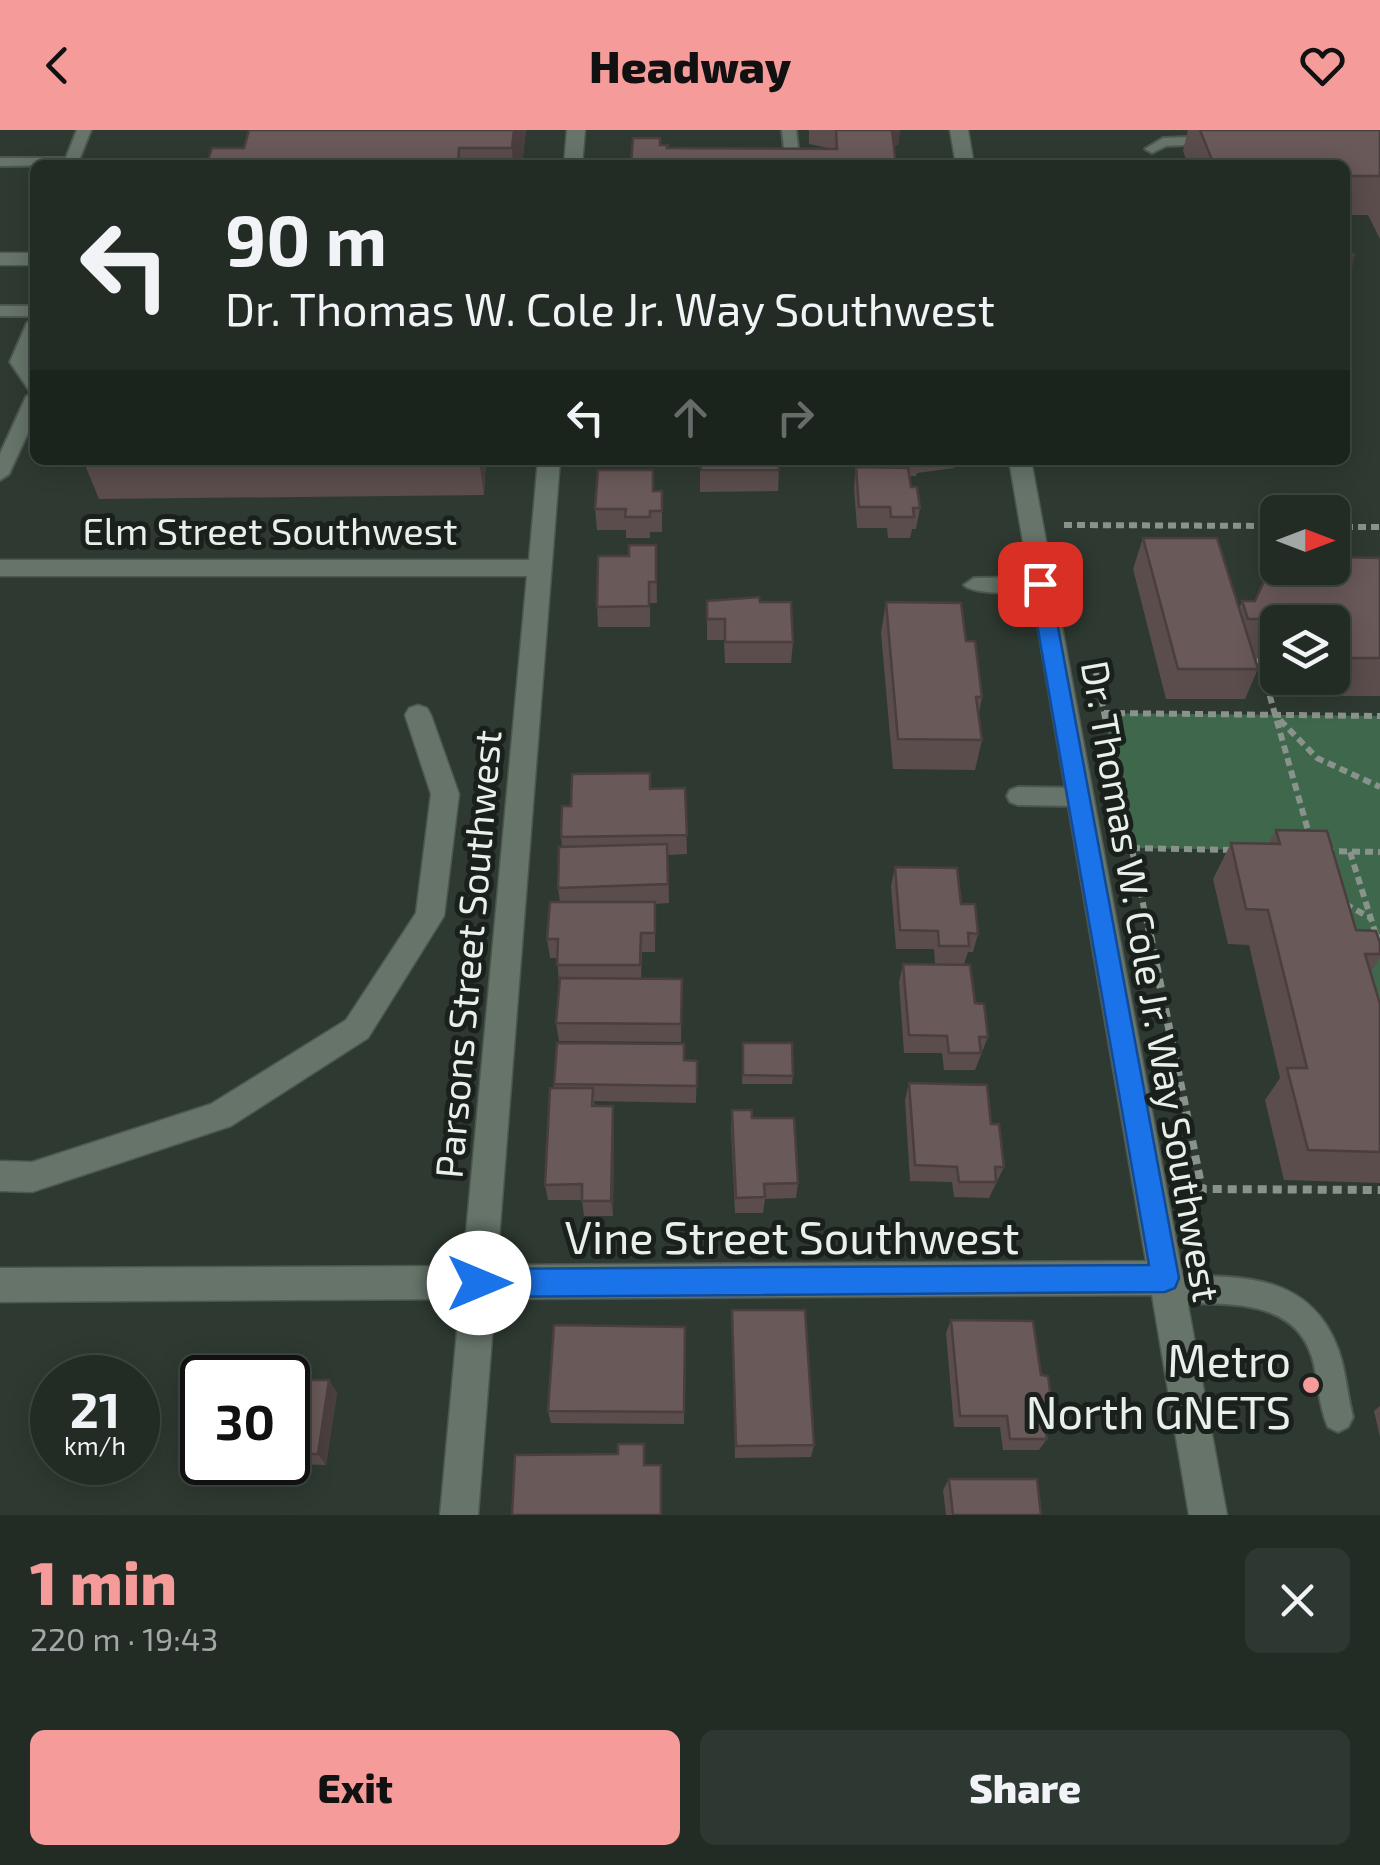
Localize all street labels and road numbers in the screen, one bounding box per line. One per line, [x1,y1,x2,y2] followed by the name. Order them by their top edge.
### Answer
[83,507,457,553] street label: Elm Street Southwest
[1073,657,1231,1305] street label: Dr. Thomas W. Cole Jr. Way Southwest
[424,728,510,1180] street label: Parsons Street Southwest
[565,1209,1019,1263] street label: Vine Street Southwest

